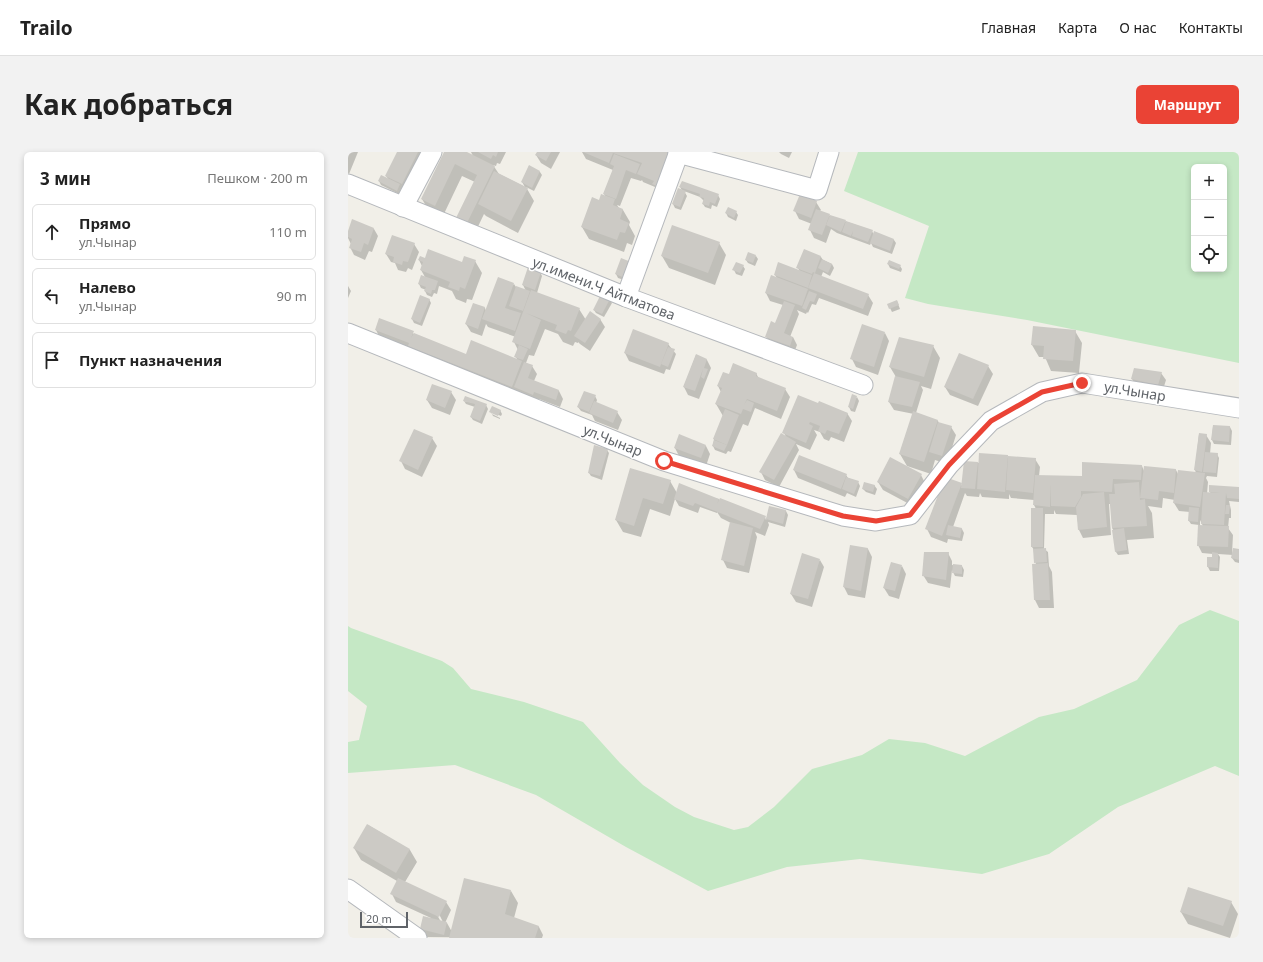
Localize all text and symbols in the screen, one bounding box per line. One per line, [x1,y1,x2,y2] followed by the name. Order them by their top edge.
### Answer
[20,15,73,41] text: Trailo
[981,18,1036,37] text: Главная
[1058,18,1097,37] text: Карта
[1119,18,1157,37] text: О нас
[1179,18,1243,37] text: Контакты
[24,85,233,123] text: Как добраться
[1136,85,1239,124] button: Маршрут
[1191,164,1227,272] map controls
[1191,164,1227,200] button: +
[40,167,91,190] text: 3 мин
[207,169,308,187] text: Пешком · 200 m
[1191,200,1227,236] button: −
[79,213,131,233] text: Прямо
[41,221,63,243] icon: ahead
[269,223,307,241] text: 110 m
[79,233,137,251] text: ул.Чынар
[1191,236,1227,272] button: locate
[530,252,678,324] street label: ул.имени.Ч Айтматова
[79,277,136,297] text: Налево
[41,285,63,307] icon: left
[277,287,307,305] text: 90 m
[79,297,137,315] text: ул.Чынар
[41,349,63,371] icon: arrive
[79,350,222,370] text: Пункт назначения
[1073,374,1091,392] route end
[1103,377,1167,405] street label: ул.Чынар
[581,420,645,460] street label: ул.Чынар
[655,452,673,470] route start
[360,910,408,929] scale bar
[366,911,392,926] text: 20 m

